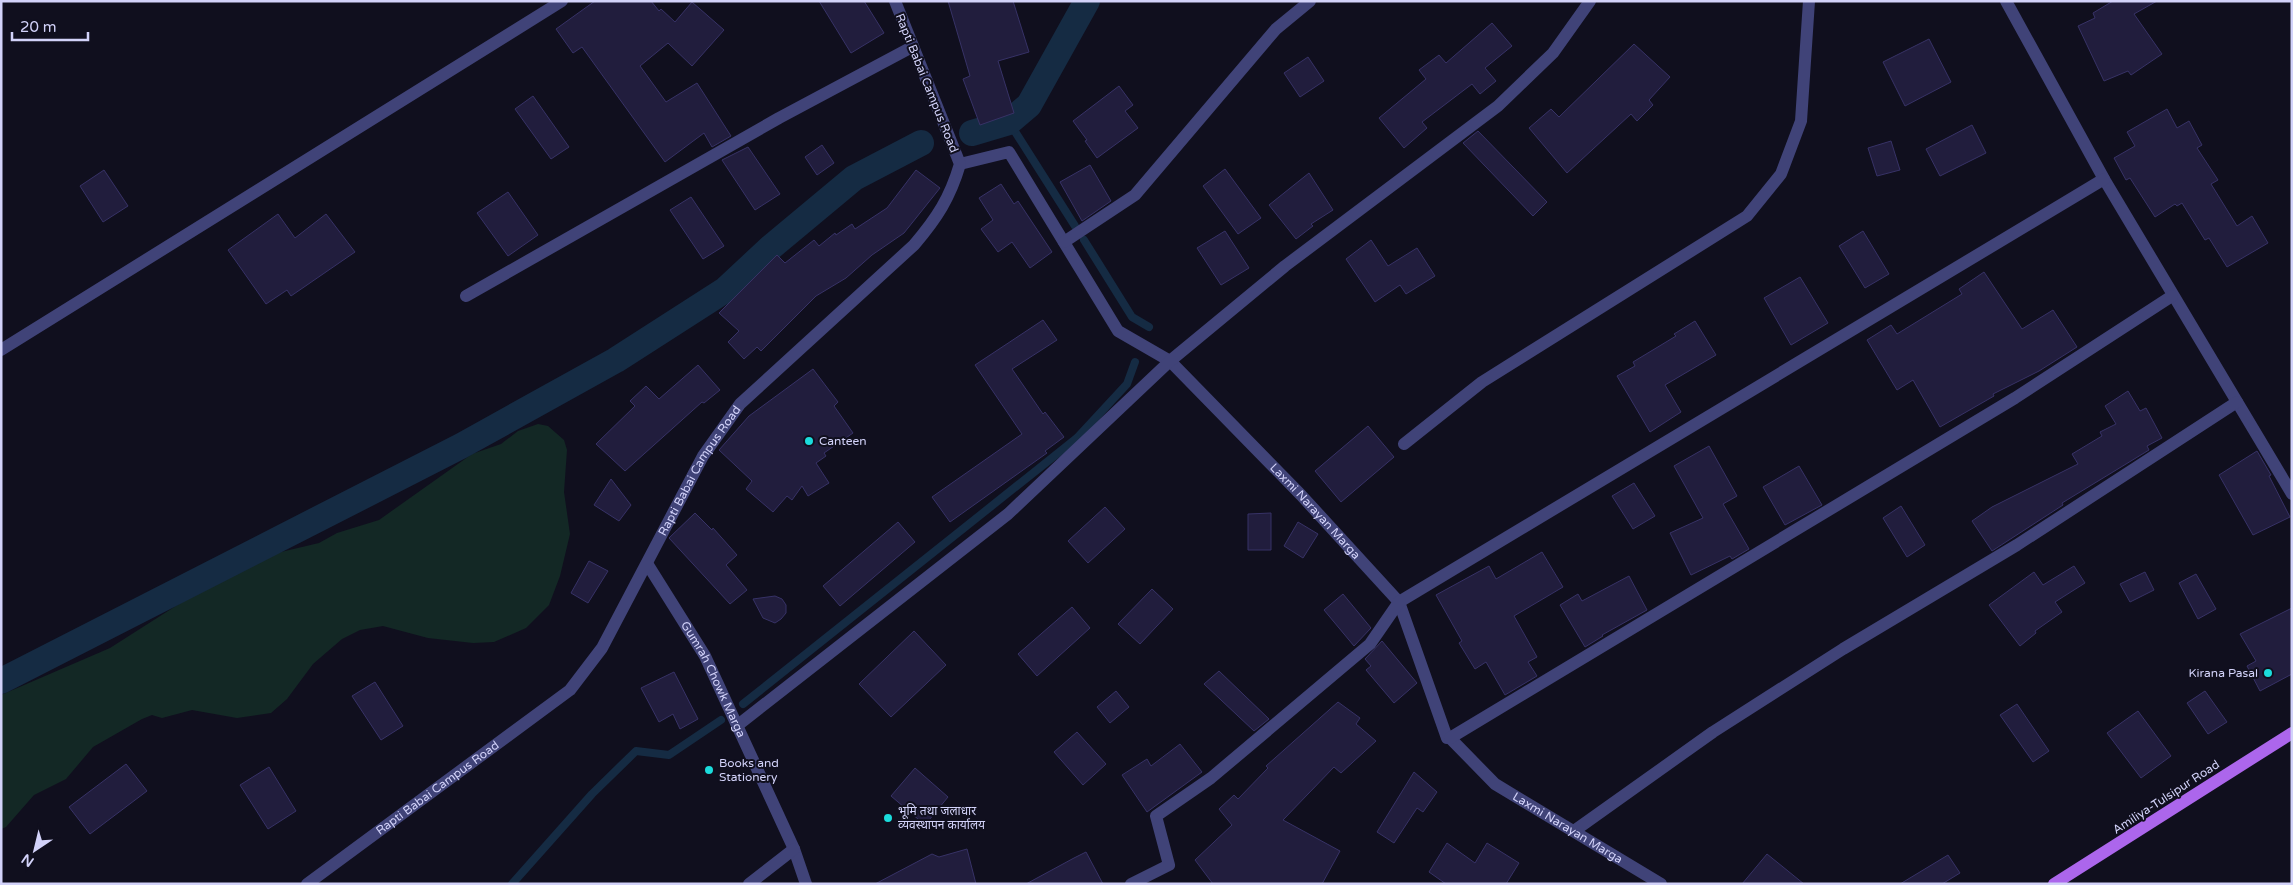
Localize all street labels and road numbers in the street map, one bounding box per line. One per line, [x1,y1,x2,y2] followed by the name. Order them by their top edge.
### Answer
[893,11,961,155] street label: Rapti Babai Campus Road
[655,403,744,538] street label: Rapti Babai Campus Road
[1267,461,1363,562] street label: Laxmi Narayan Marga
[678,619,749,740] street label: Gumrah Chowk Marga
[373,738,502,838] street label: Rapti Babai Campus Road
[2110,757,2222,837] street label: Amiliya-Tulsipur Road
[1510,789,1625,866] street label: Laxmi Narayan Marga

